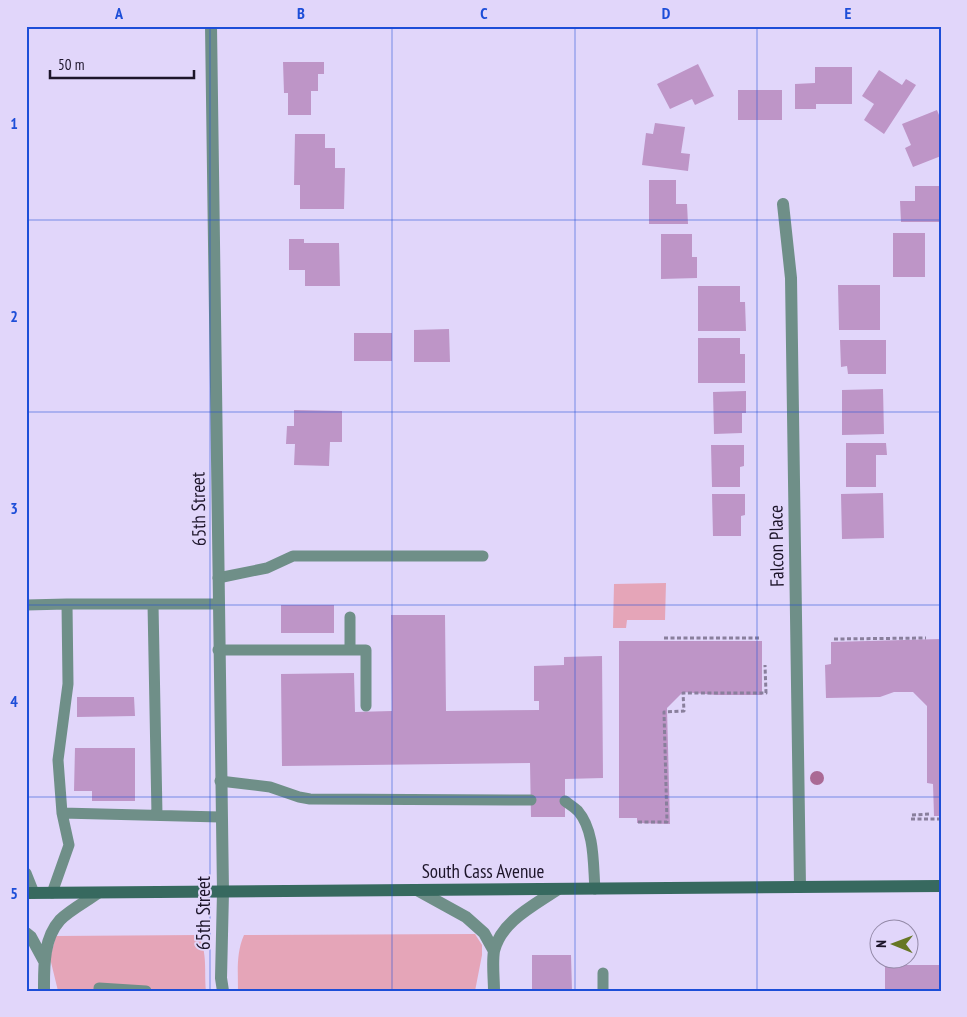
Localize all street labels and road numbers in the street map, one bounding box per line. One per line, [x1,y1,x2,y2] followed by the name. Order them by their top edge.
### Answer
[185,471,211,546] street label: 65th Street
[763,505,789,587] street label: Falcon Place
[422,859,544,883] street label: South Cass Avenue
[191,875,215,950] street label: 65th Street

